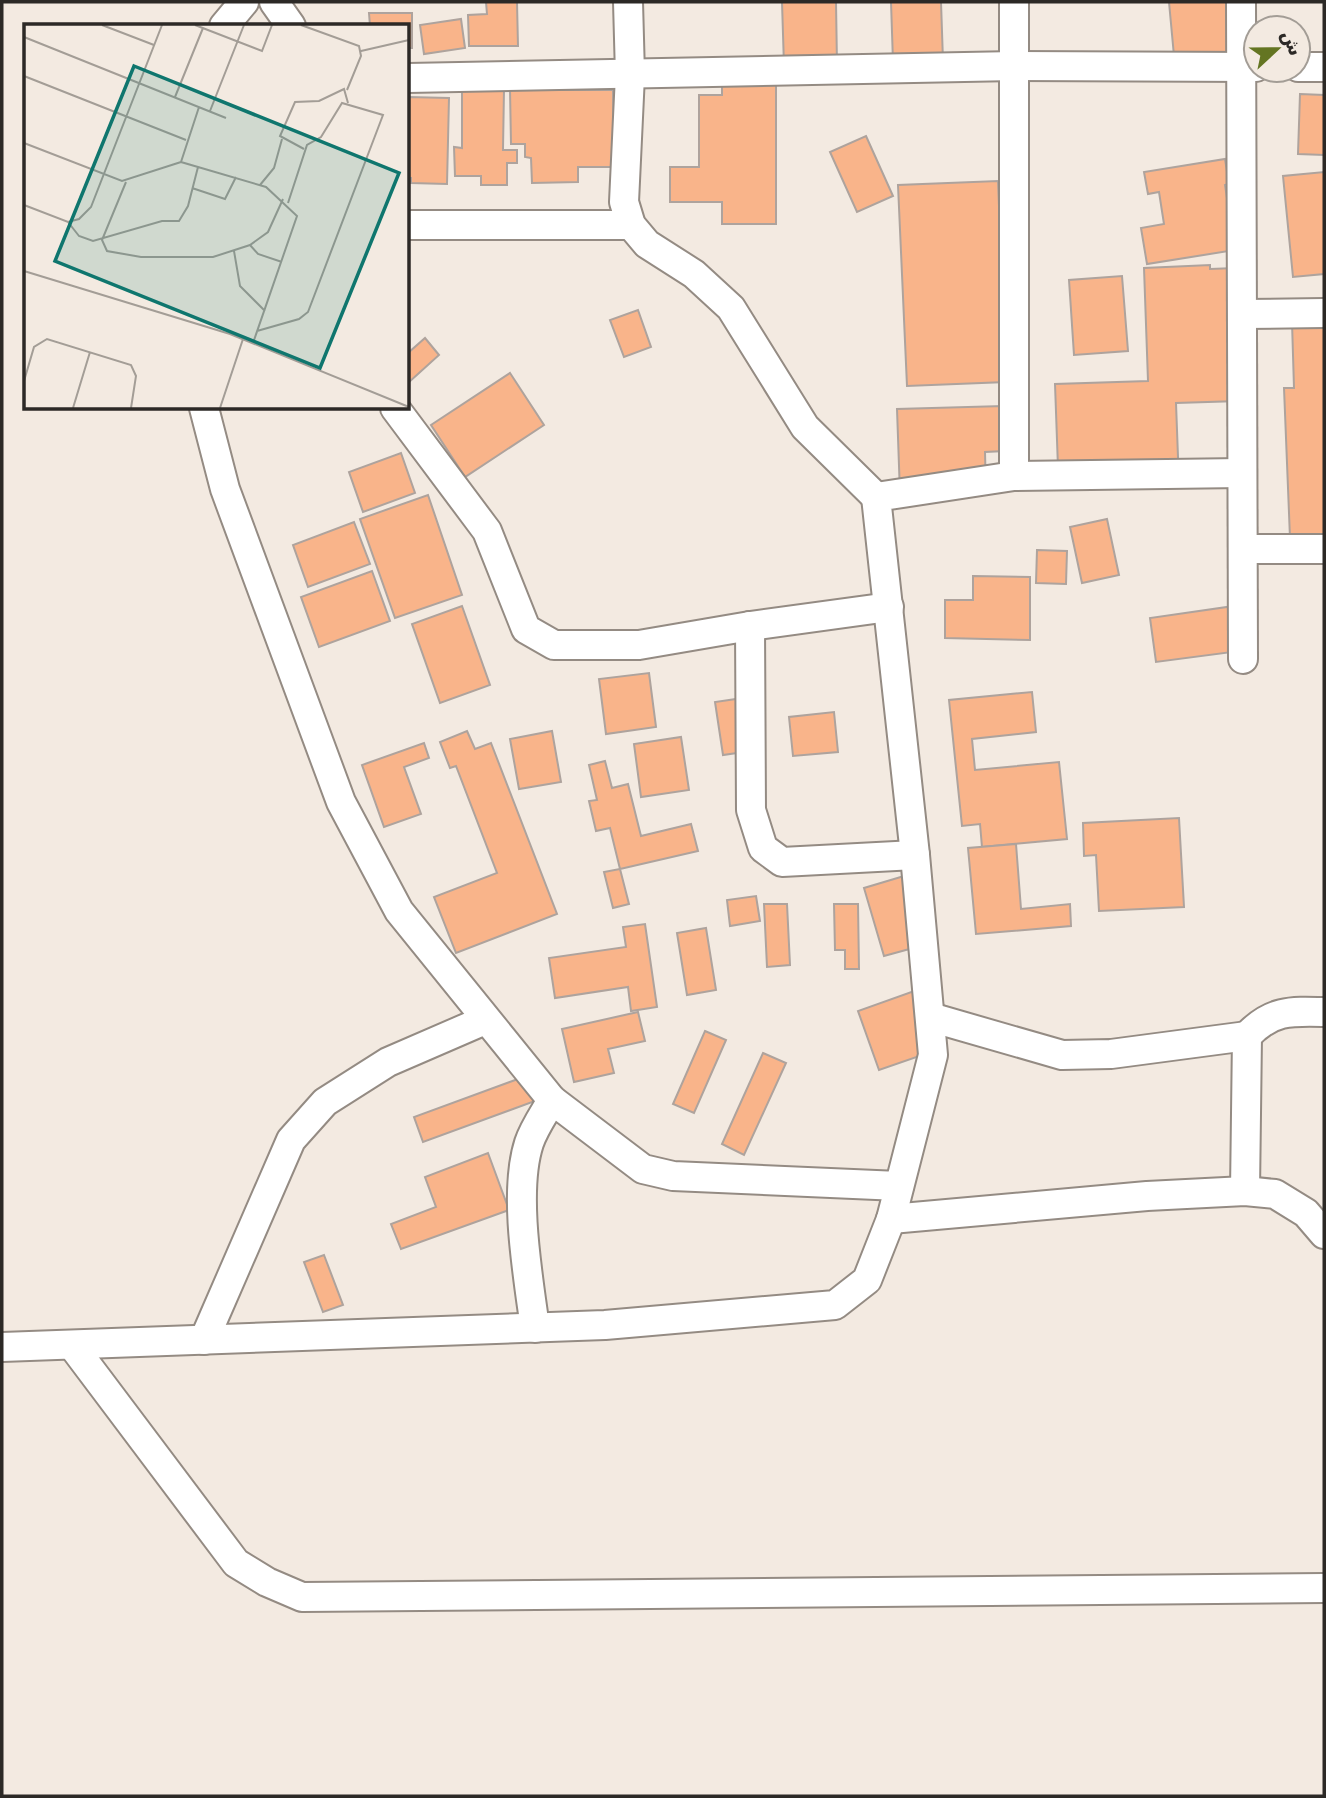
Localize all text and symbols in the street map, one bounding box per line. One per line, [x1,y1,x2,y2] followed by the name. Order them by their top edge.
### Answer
[1242,14,1312,84] north arrow
[24,24,410,410] inset map
[1277,26,1308,59] text: ش

